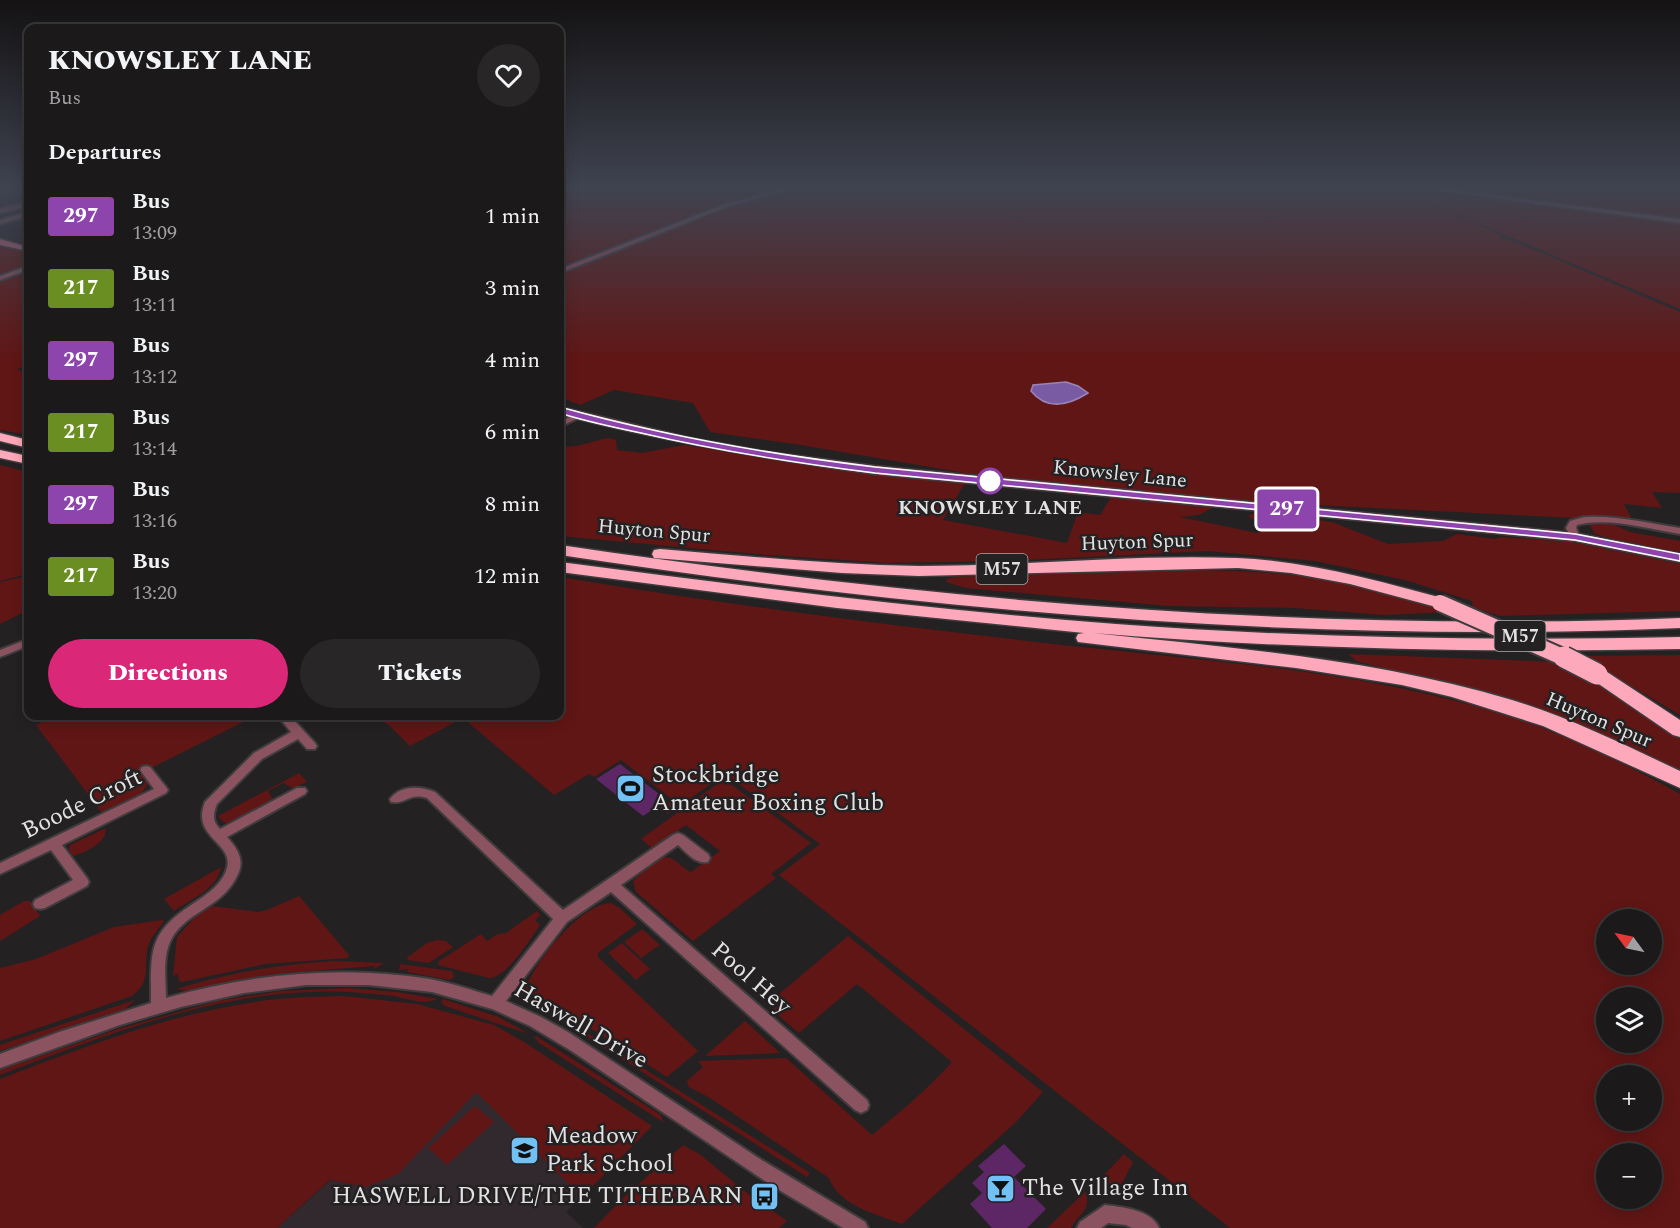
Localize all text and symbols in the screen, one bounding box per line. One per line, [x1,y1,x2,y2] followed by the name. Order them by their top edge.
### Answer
[48,39,312,82] text: KNOWSLEY LANE
[477,44,540,107] button: heart
[48,83,81,113] text: Bus
[48,136,162,169] text: Departures
[132,185,170,218] text: Bus
[63,200,99,232] text: 297
[485,200,540,233] text: 1 min
[132,218,177,248] text: 13:09
[132,257,170,290] text: Bus
[63,272,99,304] text: 217
[485,272,540,305] text: 3 min
[132,290,177,320] text: 13:11
[132,329,170,362] text: Bus
[63,344,99,376] text: 297
[485,344,540,377] text: 4 min
[132,362,177,392] text: 13:12
[132,401,170,434] text: Bus
[63,416,99,448] text: 217
[485,416,540,449] text: 6 min
[132,434,177,464] text: 13:14
[1052,452,1188,496] street label: Knowsley Lane
[977,468,1003,494] marker: KNOWSLEY LANE
[132,473,170,506] text: Bus
[63,488,99,520] text: 297
[485,488,540,521] text: 8 min
[1252,490,1322,528] line badge: 297
[898,493,1082,523] place label: KNOWSLEY LANE
[1269,493,1305,525] text: 297
[132,506,177,536] text: 13:16
[597,511,711,551] street label: Huyton Spur
[1080,525,1194,559] street label: Huyton Spur
[132,545,170,578] text: Bus
[976,554,1028,584] road number: M57
[63,560,99,592] text: 217
[474,560,540,593] text: 12 min
[132,578,177,608] text: 13:20
[1494,621,1546,651] road number: M57
[48,639,288,708] button: Directions
[300,639,540,708] button: Tickets
[1541,684,1657,756] street label: Huyton Spur
[652,757,884,821] place label: Stockbridge Amateur Boxing Club
[16,759,148,849] street label: Boode Croft
[615,773,647,805] sports icon: Stockbridge Amateur Boxing Club
[1596,909,1662,975] north arrow
[1596,909,1662,1209] map controls
[703,933,800,1024] street label: Pool Hey
[507,972,655,1078] street label: Haswell Drive
[1596,987,1662,1053] button: layers
[1596,1065,1662,1131] button: +
[546,1118,673,1182] place label: Meadow Park School
[509,1134,541,1166] school or university icon: Meadow Park School
[1596,1143,1662,1209] button: −
[1022,1170,1189,1206] place label: The Village Inn
[985,1172,1017,1204] bar icon: The Village Inn
[332,1178,743,1214] place label: HASWELL DRIVE/THE TITHEBARN
[748,1180,780,1212] bus stop icon: HASWELL DRIVE/THE TITHEBARN

